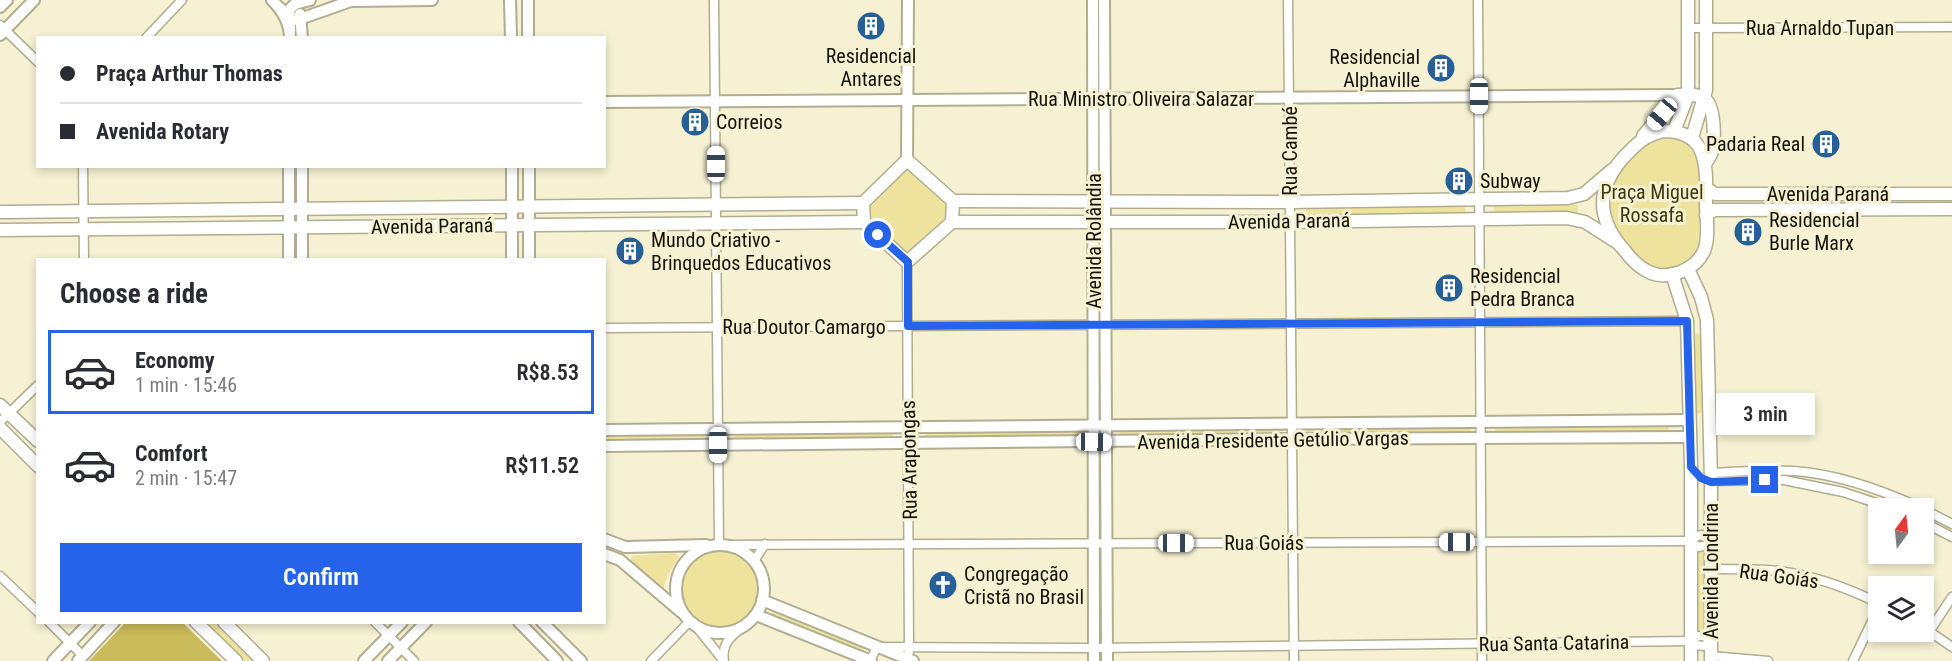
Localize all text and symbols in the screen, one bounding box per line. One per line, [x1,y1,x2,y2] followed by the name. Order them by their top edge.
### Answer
[855,10,887,42] building icon: Residencial Antares
[1746,16,1894,40] street label: Rua Arnaldo Tupan
[826,44,916,91] place label: Residencial Antares
[1329,45,1420,92] place label: Residencial Alphaville
[1425,52,1457,84] building icon: Residencial Alphaville
[96,61,283,86] text: Praça Arthur Thomas
[1470,78,1488,114] car
[1028,87,1254,111] street label: Rua Ministro Oliveira Salazar
[1644,94,1680,134] car
[679,106,711,138] building icon: Correios
[1278,106,1302,196] street label: Rua Cambé
[716,110,783,134] place label: Correios
[96,119,229,144] text: Avenida Rotary
[1810,128,1842,160] building icon: Padaria Real
[1706,132,1805,156] place label: Padaria Real
[707,146,725,182] car
[1443,165,1475,197] building icon: Subway
[1480,169,1541,193] place label: Subway
[1082,173,1106,309] street label: Avenida Rolândia
[1601,180,1703,227] park label: Praça Miguel Rossafa
[1767,182,1889,206] street label: Avenida Paraná
[1228,208,1350,234] street label: Avenida Paraná
[1769,208,1860,255] place label: Residencial Burle Marx
[371,213,493,239] street label: Avenida Paraná
[1732,216,1764,248] building icon: Residencial Burle Marx
[864,221,891,248] route start
[651,228,831,275] place label: Mundo Criativo - Brinquedos Educativos
[614,235,646,267] building icon: Mundo Criativo - Brinquedos Educativos
[1470,264,1575,311] place label: Residencial Pedra Branca
[1433,272,1465,304] building icon: Residencial Pedra Branca
[60,278,208,310] text: Choose a ride
[722,315,886,339] street label: Rua Doutor Camargo
[63,345,117,399] icon: car
[135,348,215,373] text: Economy
[516,360,579,385] text: R$8.53
[135,373,237,397] text: 1 min · 15:46
[1716,393,1814,435] callout: 3 min
[896,400,922,520] street label: Rua Arapongas
[1743,402,1788,426] text: 3 min
[1137,426,1409,454] street label: Avenida Presidente Getúlio Vargas
[709,427,727,463] car
[1076,433,1112,451] car
[63,438,117,492] icon: car
[135,441,208,466] text: Comfort
[505,453,579,478] text: R$11.52
[135,466,237,490] text: 2 min · 15:47
[1751,466,1778,493] route end
[1868,498,1934,564] north arrow
[1868,498,1934,642] map controls
[1699,503,1723,639] street label: Avenida Londrina
[1224,531,1304,555] street label: Rua Goiás
[1439,533,1475,551] car
[1158,534,1194,552] car
[60,543,582,612] button: Confirm
[1738,559,1820,593] street label: Rua Goiás
[964,562,1084,609] place label: Congregação Cristã no Brasil
[927,569,959,601] church icon: Congregação Cristã no Brasil
[1868,576,1934,642] button: layers
[1479,630,1629,656] street label: Rua Santa Catarina

